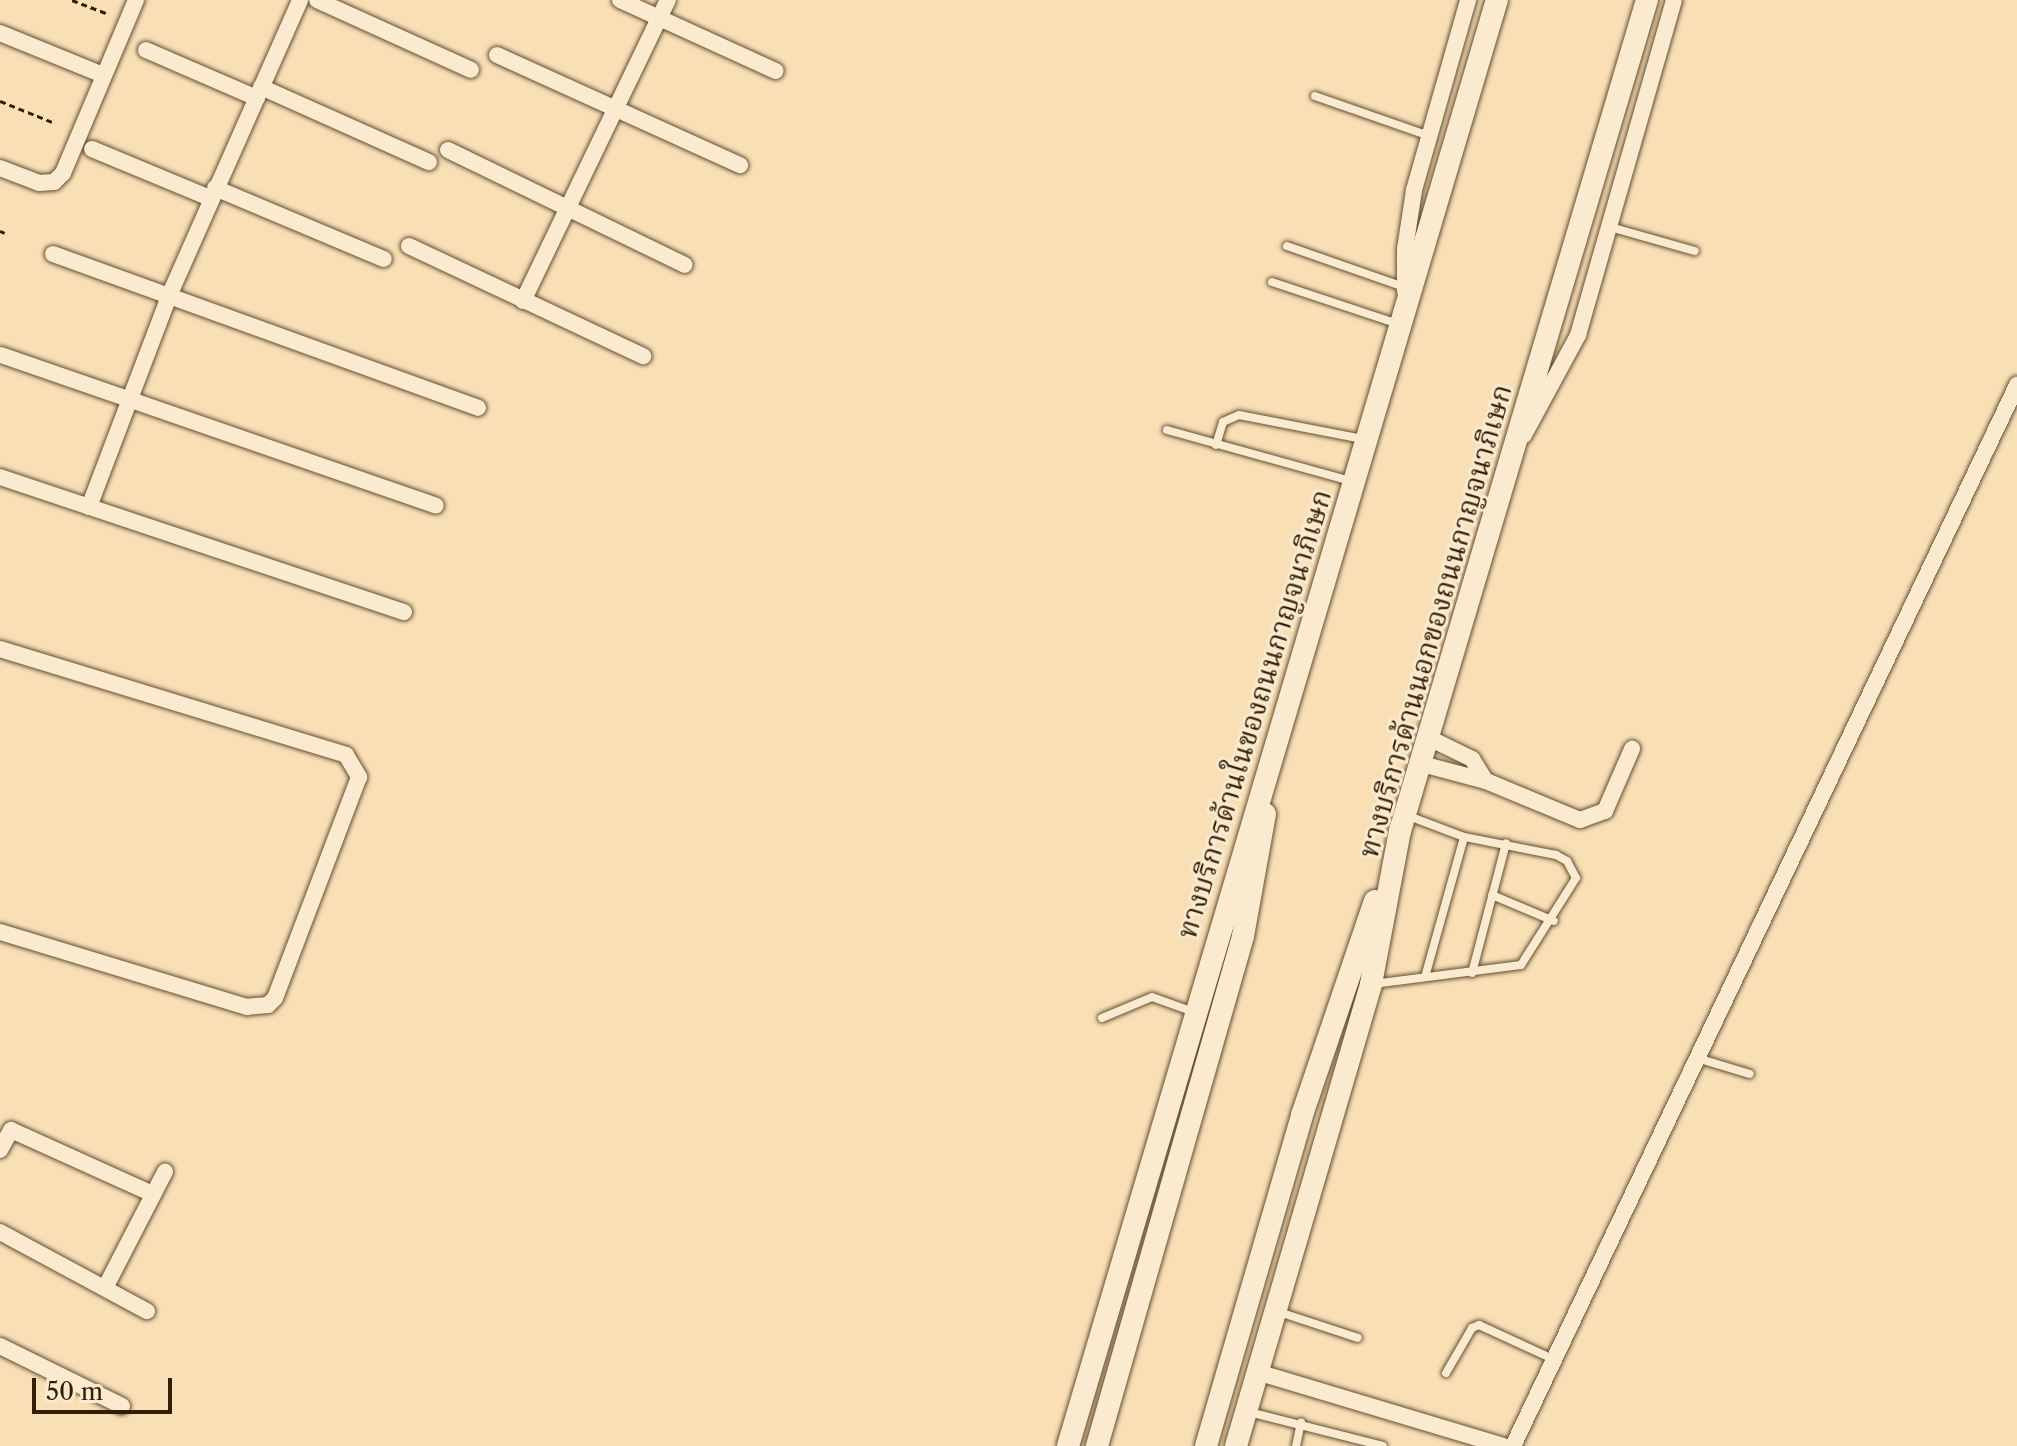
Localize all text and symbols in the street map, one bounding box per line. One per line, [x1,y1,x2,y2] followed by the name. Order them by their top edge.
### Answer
[1351,380,1519,862] street label: ทางบริการด้านนอกของถนนกาญจนาภิเษก
[1170,486,1338,942] street label: ทางบริการด้านในของถนนกาญจนาภิเษก
[36,1362,176,1412] scale bar
[46,1377,103,1406] text: 50 m

